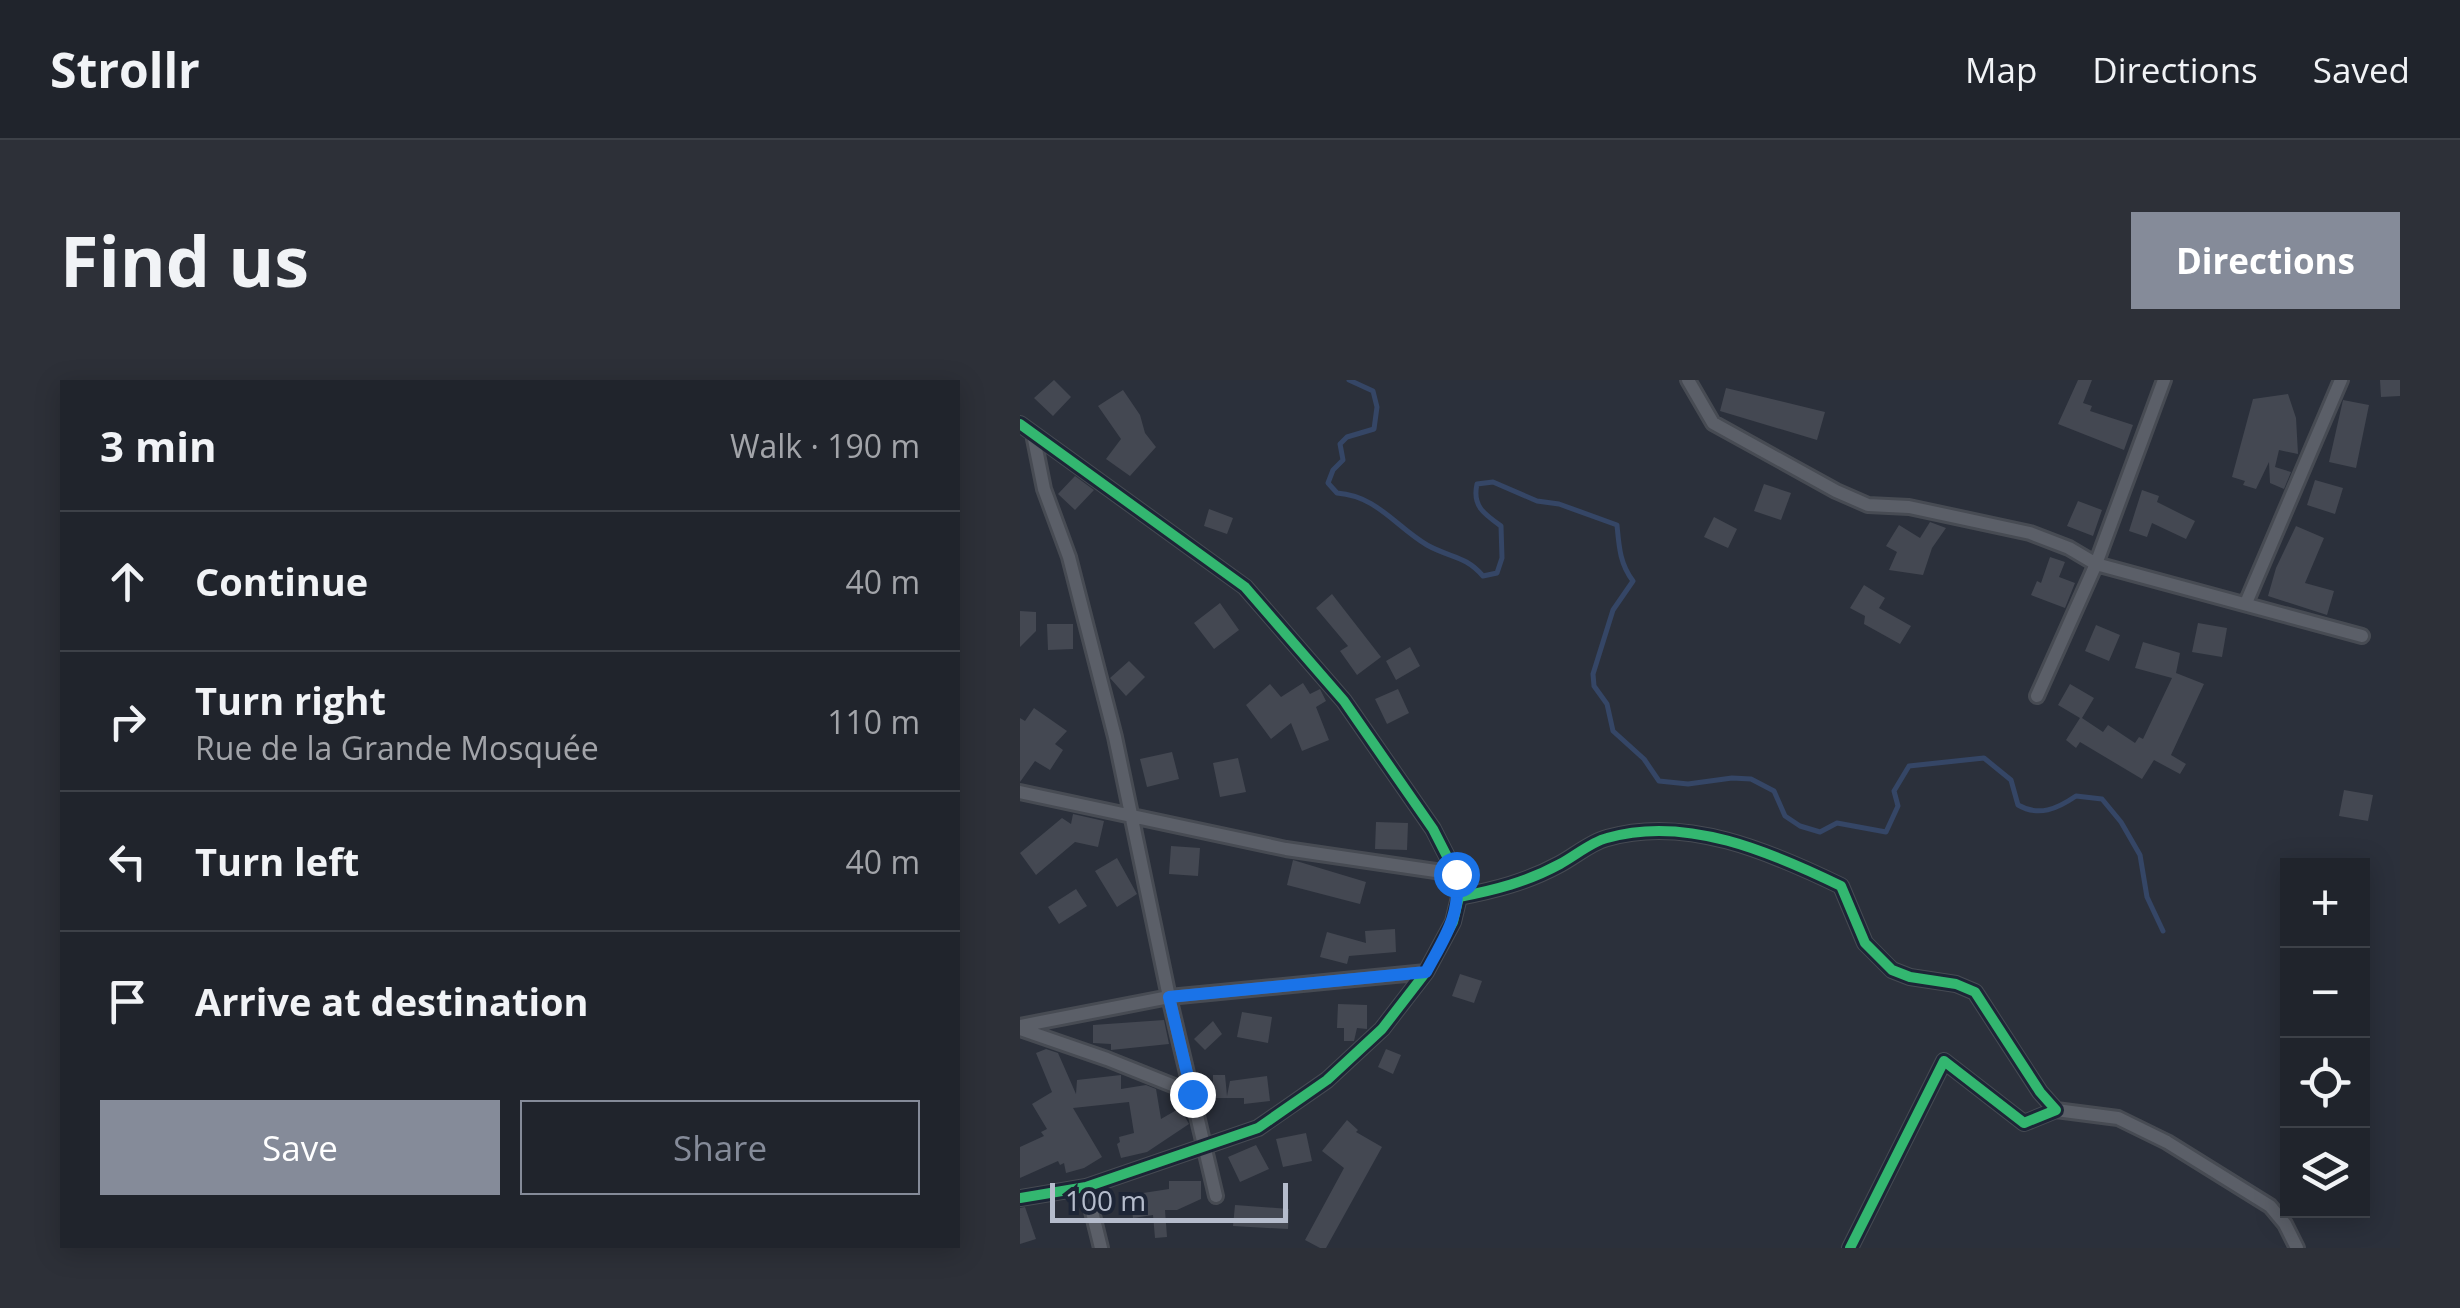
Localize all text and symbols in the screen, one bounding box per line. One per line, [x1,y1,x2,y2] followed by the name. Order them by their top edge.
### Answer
[50,37,200,102] text: Strollr
[1965,46,2037,93] text: Map
[2092,46,2258,93] text: Directions
[2313,46,2410,93] text: Saved
[60,212,309,308] text: Find us
[2131,212,2400,309] button: Directions
[100,417,217,474] text: 3 min
[730,424,920,467] text: Walk · 190 m
[100,554,155,609] icon: ahead
[195,555,368,607] text: Continue
[845,560,920,603] text: 40 m
[195,674,386,726] text: Turn right
[100,694,155,749] icon: right
[827,700,920,743] text: 110 m
[195,726,599,769] text: Rue de la Grande Mosquée
[100,834,155,889] icon: left
[195,835,359,887] text: Turn left
[845,840,920,883] text: 40 m
[1434,852,1480,898] route start
[2280,858,2370,1218] map controls
[2280,858,2370,948] button: +
[2280,948,2370,1038] button: −
[100,974,155,1029] icon: arrive
[195,975,589,1027] text: Arrive at destination
[2280,1038,2370,1128] button: locate
[1170,1072,1216,1118] route end
[100,1100,500,1195] button: Save
[520,1100,920,1195] button: Share
[2280,1128,2370,1218] button: layers
[1050,1178,1288,1223] scale bar
[1065,1181,1146,1219] text: 100 m

